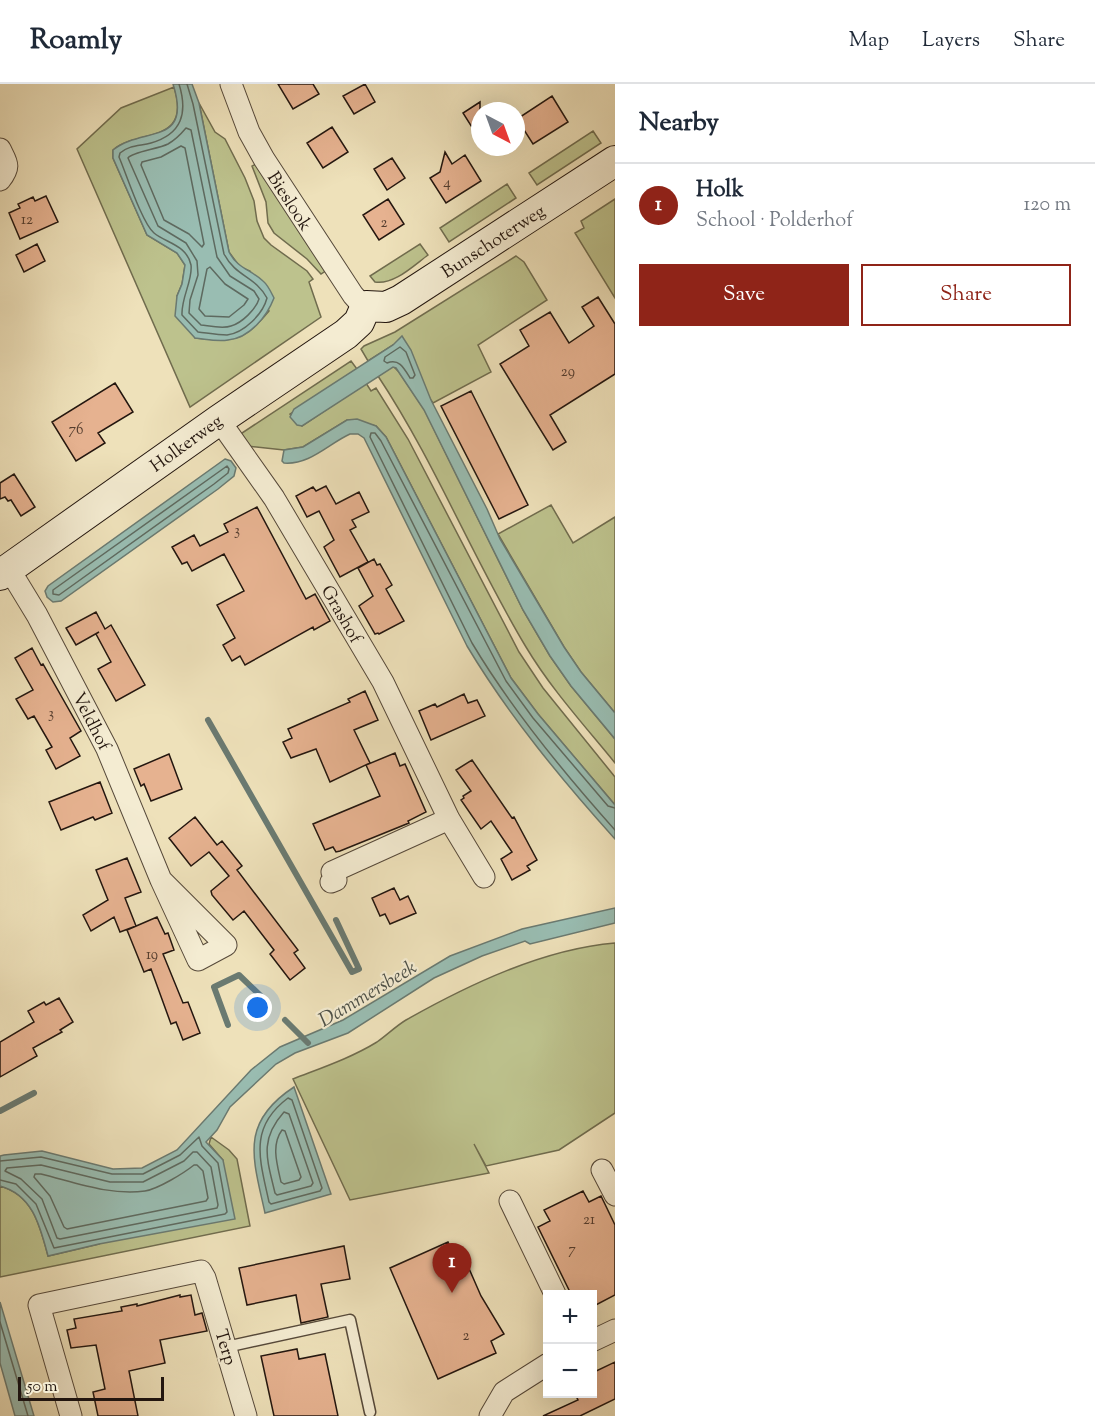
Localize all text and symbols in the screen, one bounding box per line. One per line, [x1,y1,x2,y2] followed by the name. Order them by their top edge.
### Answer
[30,21,122,61] text: Roamly
[849,26,889,56] text: Map
[922,26,980,56] text: Layers
[1013,26,1065,56] text: Share
[471,102,525,156] north arrow
[639,105,719,142] text: Nearby
[259,167,317,237] street label: Bieslook
[443,173,451,194] house number: 4
[696,175,744,207] text: Holk
[655,191,662,220] text: 1
[1023,191,1071,220] text: 120 m
[437,199,551,286] street label: Bunschoterweg
[696,207,853,236] text: School · Polderhof
[21,210,33,231] house number: 12
[380,213,388,234] house number: 2
[639,264,849,326] button: Save
[861,264,1071,326] button: Share
[561,362,575,383] house number: 29
[146,409,229,480] street label: Holkerweg
[69,420,83,441] house number: 76
[234,521,240,542] house number: 3
[313,581,368,650] street label: Grashof
[64,688,116,756] street label: Veldhof
[48,704,54,725] house number: 3
[146,945,158,966] house number: 19
[314,954,423,1036] water label: Dammersbeek
[243,993,272,1022] your location
[583,1210,595,1231] house number: 21
[568,1240,576,1261] house number: 7
[432,1244,472,1293] pin: 1
[543,1290,597,1398] map controls
[543,1290,597,1344] button: +
[206,1326,242,1369] street label: Terp
[462,1326,470,1347] house number: 2
[543,1344,597,1398] button: −
[18,1374,164,1402] scale bar
[27,1376,58,1399] text: 50 m

